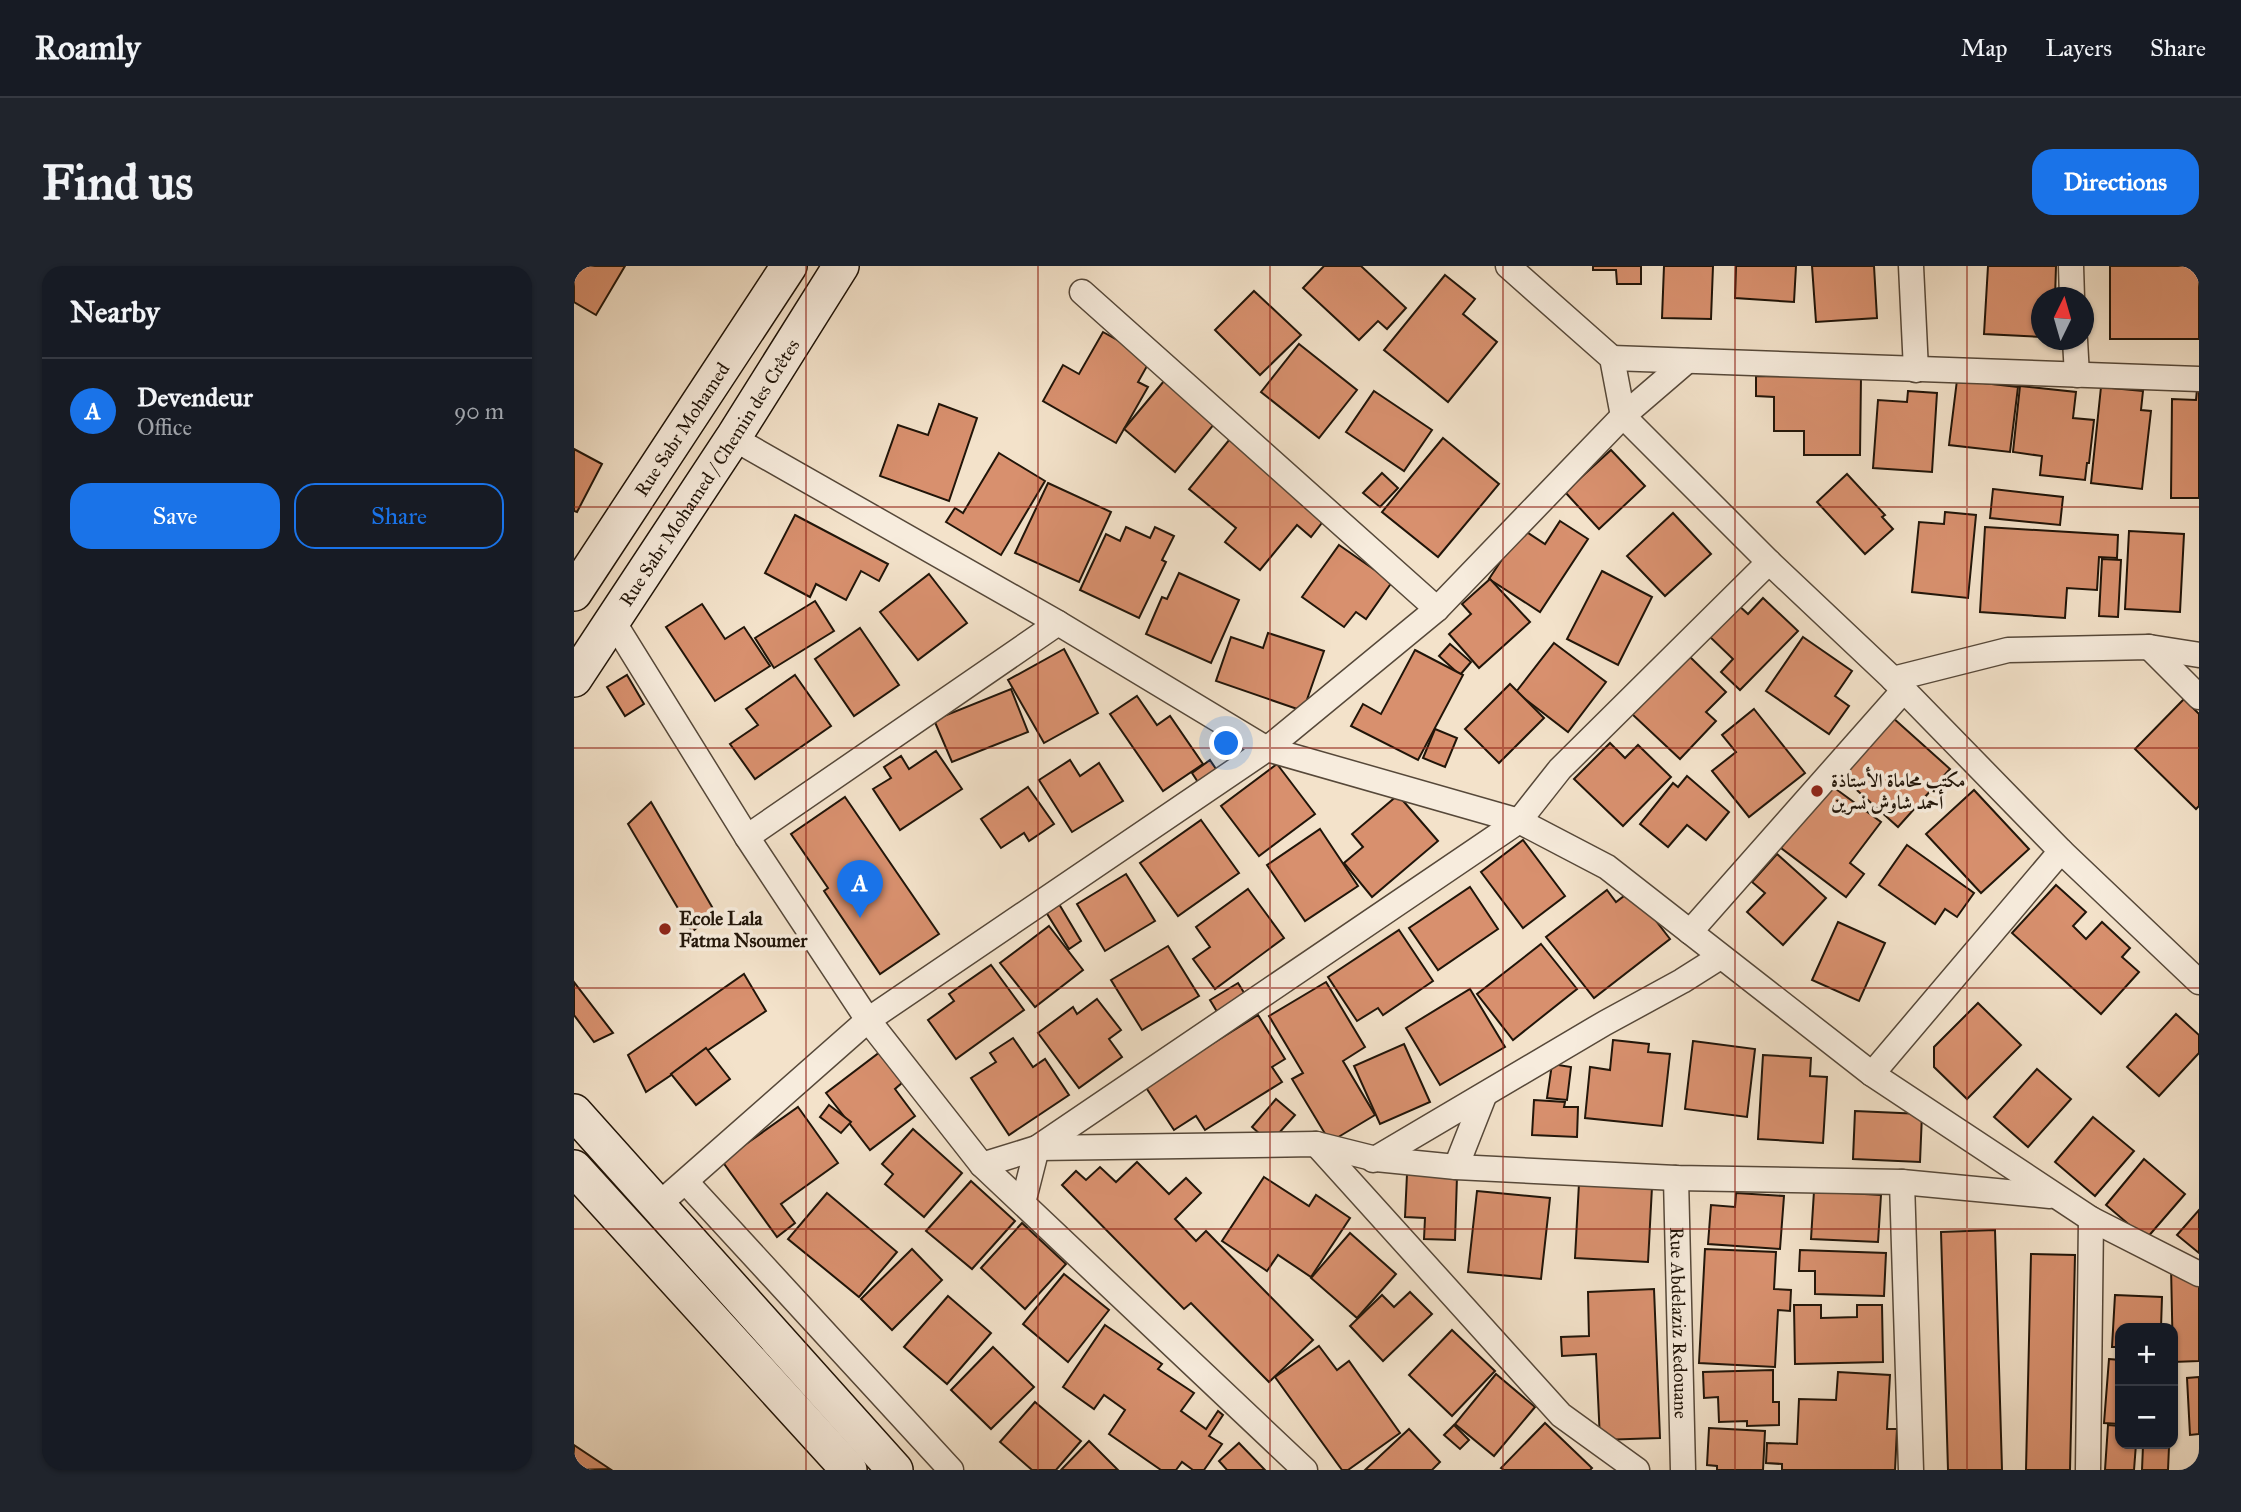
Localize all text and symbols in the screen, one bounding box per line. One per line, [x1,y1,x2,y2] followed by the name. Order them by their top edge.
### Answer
[35,28,140,68] text: Roamly
[1961,33,2008,63] text: Map
[2046,33,2112,63] text: Layers
[2150,33,2206,63] text: Share
[2032,149,2199,215] button: Directions
[42,153,193,212] text: Find us
[2031,287,2094,350] north arrow
[70,294,160,330] text: Nearby
[614,334,804,610] street label: Rue Sabr Mohamed / Chemin des Crêtes
[629,358,734,501] street label: Rue Sabr Mohamed
[137,381,253,413] text: Devendeur
[85,397,101,425] text: A
[454,397,504,425] text: 90 m
[137,413,192,441] text: Office
[70,483,280,549] button: Save
[294,483,504,549] button: Share
[1209,726,1243,760] your location
[1831,766,1965,815] place label: مكتب محاماة الأستاذة أحمد شاوش نسرين
[1809,783,1825,799] marker: مكتب محاماة الأستاذة أحمد شاوش نسرين
[837,860,883,918] pin: A
[679,907,808,952] place label: Ecole Lala Fatma Nsoumer
[657,921,673,937] marker: Ecole Lala Fatma Nsoumer
[1666,1227,1693,1419] street label: Rue Abdelaziz Redouane
[2115,1323,2178,1449] map controls
[2115,1323,2178,1386] button: +
[2115,1386,2178,1449] button: −

